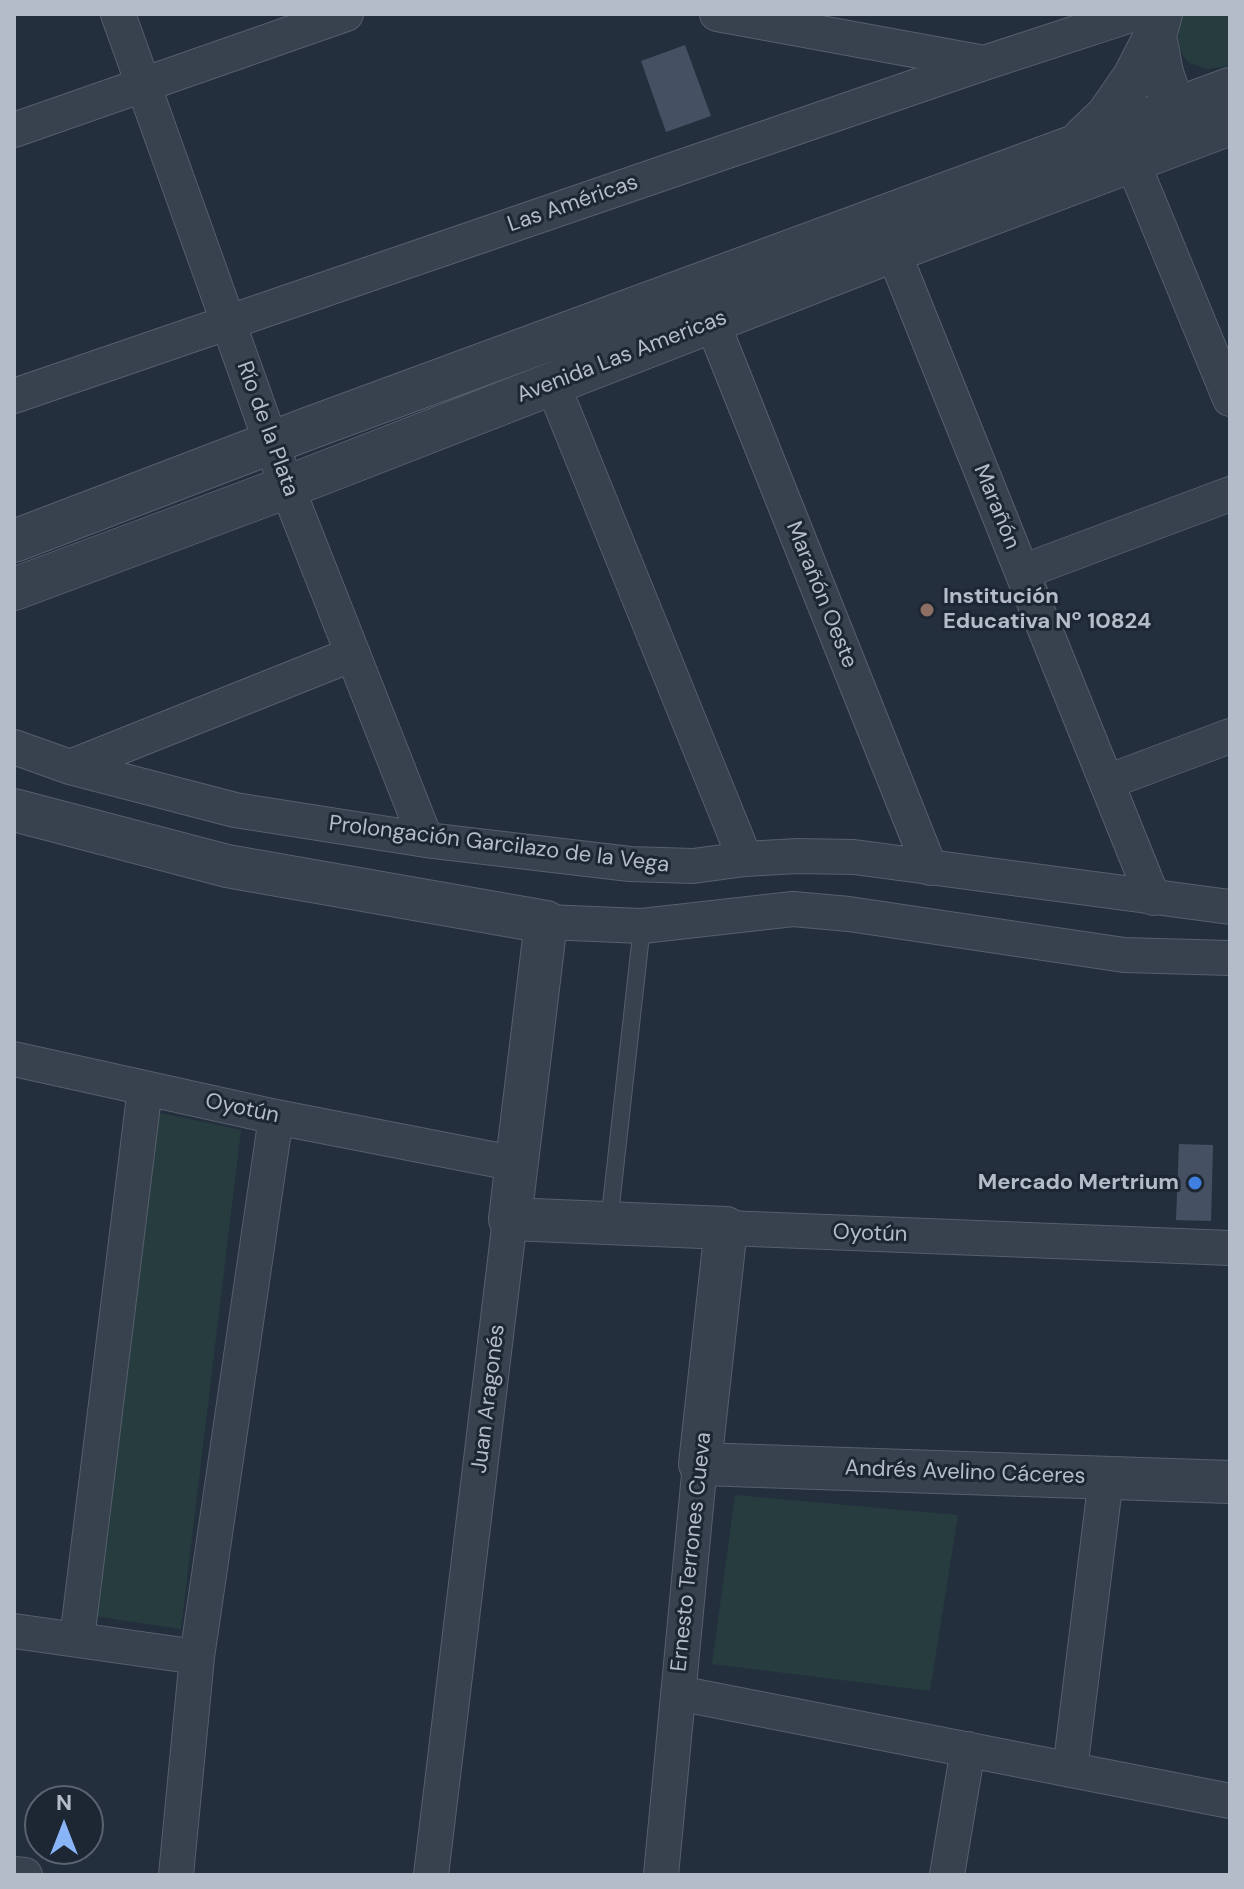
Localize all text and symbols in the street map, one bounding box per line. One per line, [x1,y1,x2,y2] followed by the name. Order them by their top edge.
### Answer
[504,169,642,239] street label: Las Américas
[513,305,731,409] street label: Avenida Las Americas
[230,358,304,500] street label: Río de la Plata
[967,461,1025,553] street label: Marañón
[780,518,862,672] street label: Marañón Oeste
[943,584,1151,636] place label: Institución Educativa Nº 10824
[918,601,936,619] marker: Institución Educativa Nº 10824
[327,811,671,879] street label: Prolongación Garcilazo de la Vega
[203,1088,281,1130] street label: Oyotún
[978,1170,1179,1196] place label: Mercado Mertrium
[1186,1174,1204,1192] marker: Mercado Mertrium
[832,1220,908,1248] street label: Oyotún
[467,1323,511,1475] street label: Juan Aragonés
[666,1431,718,1673] street label: Ernesto Terrones Cueva
[844,1456,1086,1490] street label: Andrés Avelino Cáceres
[24,1785,104,1865] north arrow
[56,1788,72,1817] text: N

